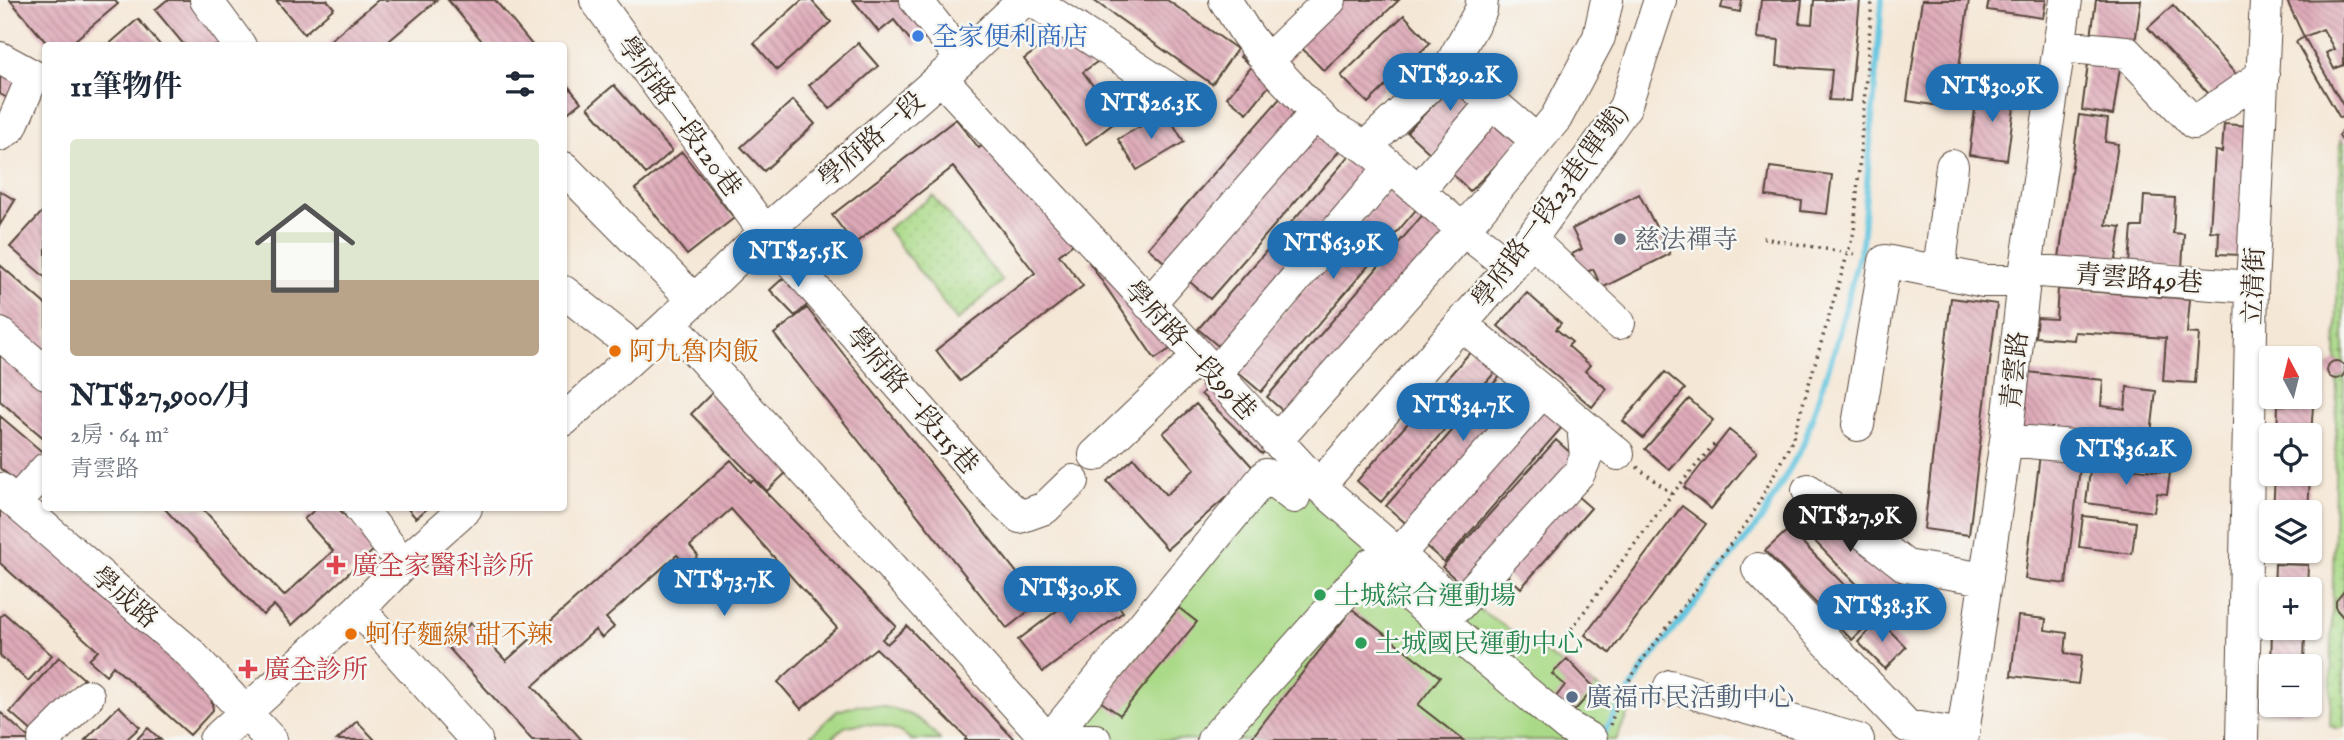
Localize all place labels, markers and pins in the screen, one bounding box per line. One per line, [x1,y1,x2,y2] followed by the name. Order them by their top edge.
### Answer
[932,21,1088,54] place label: 全家便利商店
[910,28,926,44] marker: 全家便利商店
[1378,54,1522,113] pin: NT$29.2K
[1920,64,2064,124] pin: NT$30.9K
[1079,82,1223,141] pin: NT$26.3K
[1261,222,1405,281] pin: NT$63.9K
[1634,224,1738,257] place label: 慈法禪寺
[726,230,870,289] pin: NT$25.5K
[1612,231,1628,247] marker: 慈法禪寺
[629,336,759,369] place label: 阿九魯肉飯
[607,343,623,359] marker: 阿九魯肉飯
[1391,384,1535,443] pin: NT$34.7K
[2054,428,2198,487] pin: NT$36.2K
[1778,494,1922,554] pin: NT$27.9K
[352,550,534,583] place label: 廣全家醫科診所
[326,555,346,575] marker: 廣全家醫科診所
[652,558,796,618] pin: NT$73.7K
[998,566,1142,626] pin: NT$30.9K
[1334,580,1516,613] place label: 土城綜合運動場
[1810,584,1954,644] pin: NT$38.3K
[1312,587,1328,603] marker: 土城綜合運動場
[365,619,553,652] place label: 蚵仔麵線 甜不辣
[343,626,359,642] marker: 蚵仔麵線 甜不辣
[1375,628,1583,661] place label: 土城國民運動中心
[1353,635,1369,651] marker: 土城國民運動中心
[264,654,368,687] place label: 廣全診所
[238,659,258,679] marker: 廣全診所
[1586,682,1794,715] place label: 廣福市民活動中心
[1564,689,1580,705] marker: 廣福市民活動中心

